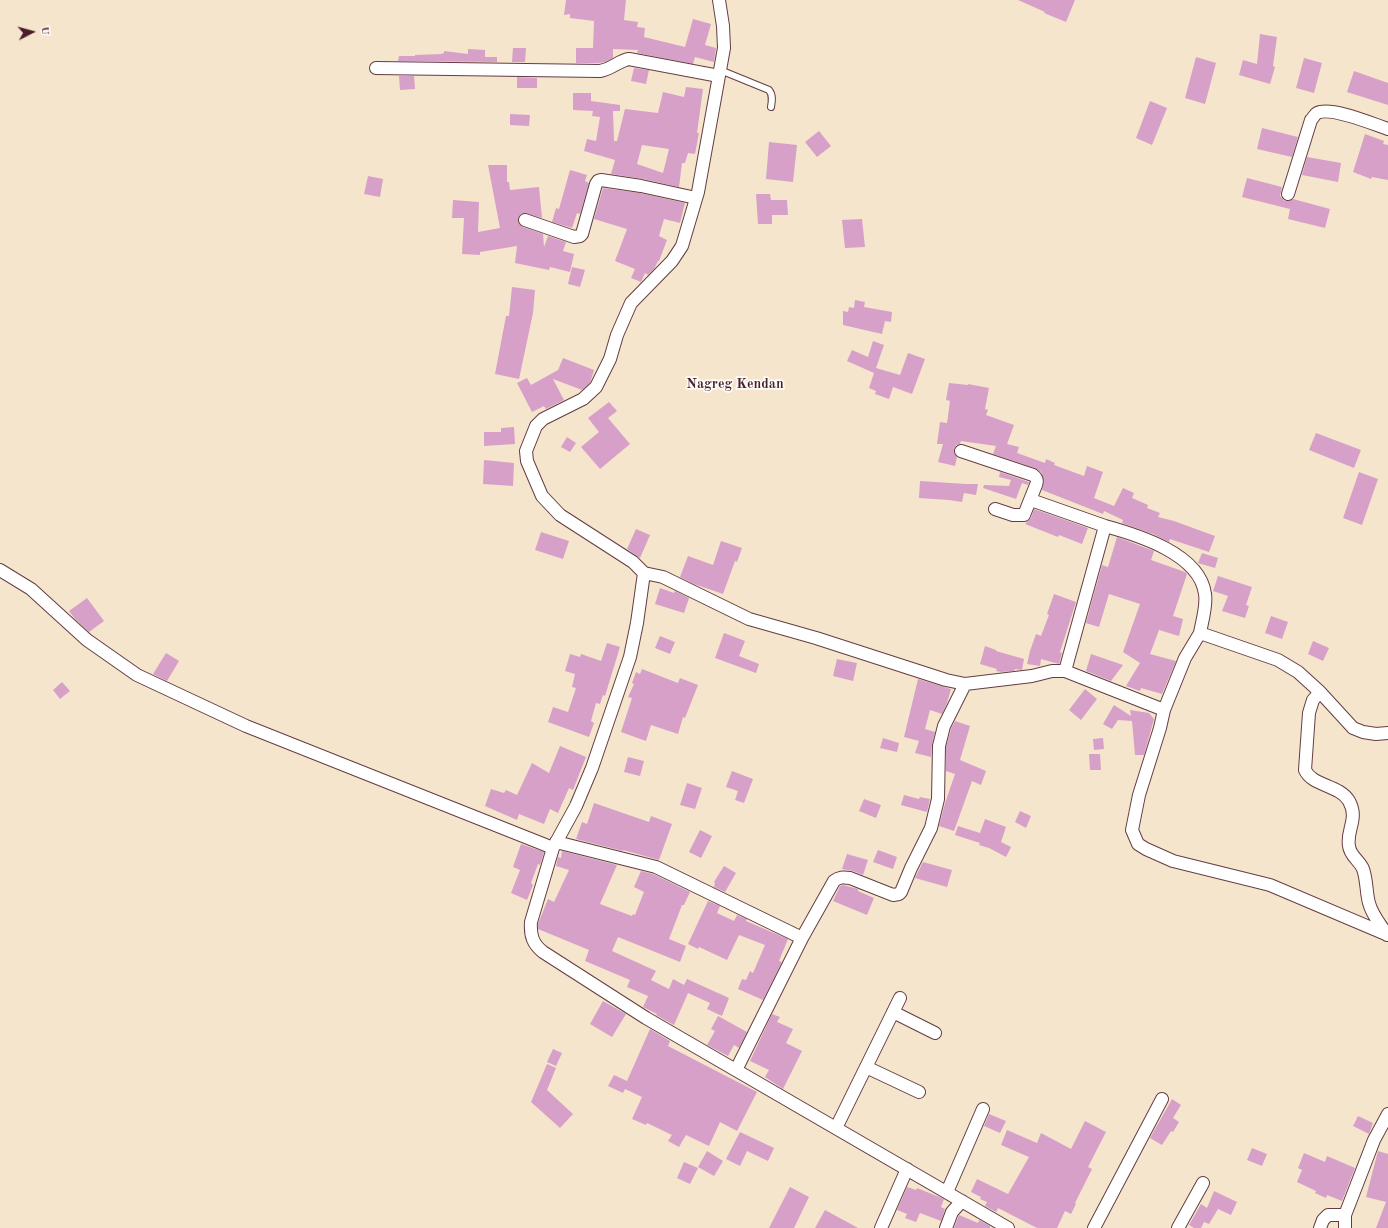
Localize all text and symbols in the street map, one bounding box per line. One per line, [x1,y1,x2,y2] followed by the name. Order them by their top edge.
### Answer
[12,12,52,52] north arrow
[39,26,50,36] text: U
[686,376,784,392] district label: Nagreg Kendan

